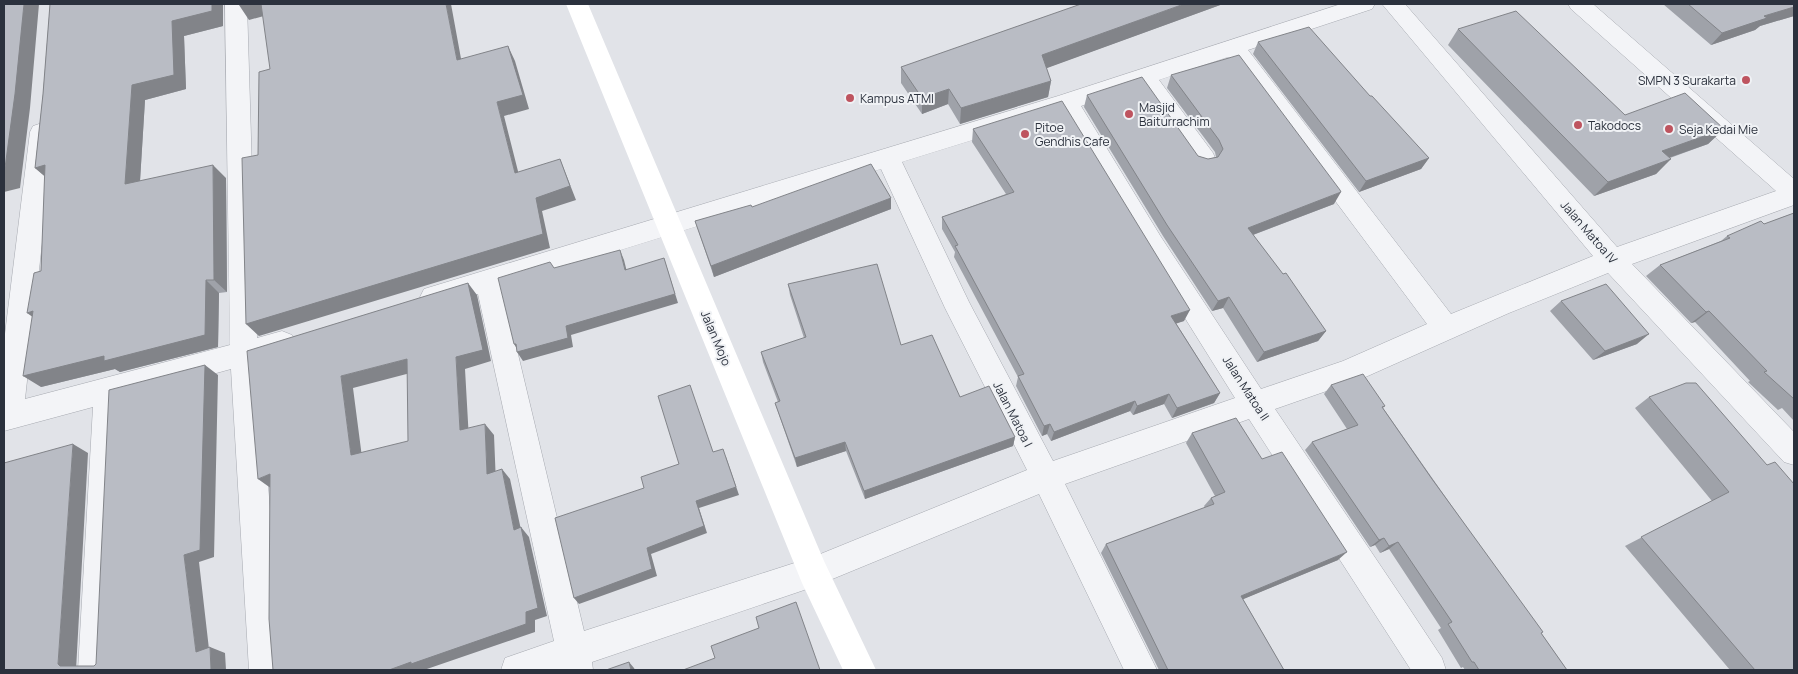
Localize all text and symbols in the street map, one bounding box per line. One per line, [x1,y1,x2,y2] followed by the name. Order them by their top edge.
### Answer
[1638,72,1736,89] place label: SMPN 3 Surakarta
[1740,74,1752,86] marker: SMPN 3 Surakarta
[860,90,934,107] place label: Kampus ATMI
[844,92,856,104] marker: Kampus ATMI
[1139,99,1210,130] place label: Masjid Baiturrachim
[1123,108,1135,120] marker: Masjid Baiturrachim
[1588,117,1641,134] place label: Takodocs
[1035,119,1109,150] place label: Pitoe Gendhis Cafe
[1572,119,1584,131] marker: Takodocs
[1679,121,1758,138] place label: Seja Kedai Mie
[1663,123,1675,135] marker: Seja Kedai Mie
[1019,128,1031,140] marker: Pitoe Gendhis Cafe
[1557,197,1622,268] street label: Jalan Matoa IV
[697,308,735,368] street label: Jalan Mojo
[1219,352,1273,424] street label: Jalan Matoa II
[989,378,1037,450] street label: Jalan Matoa I

